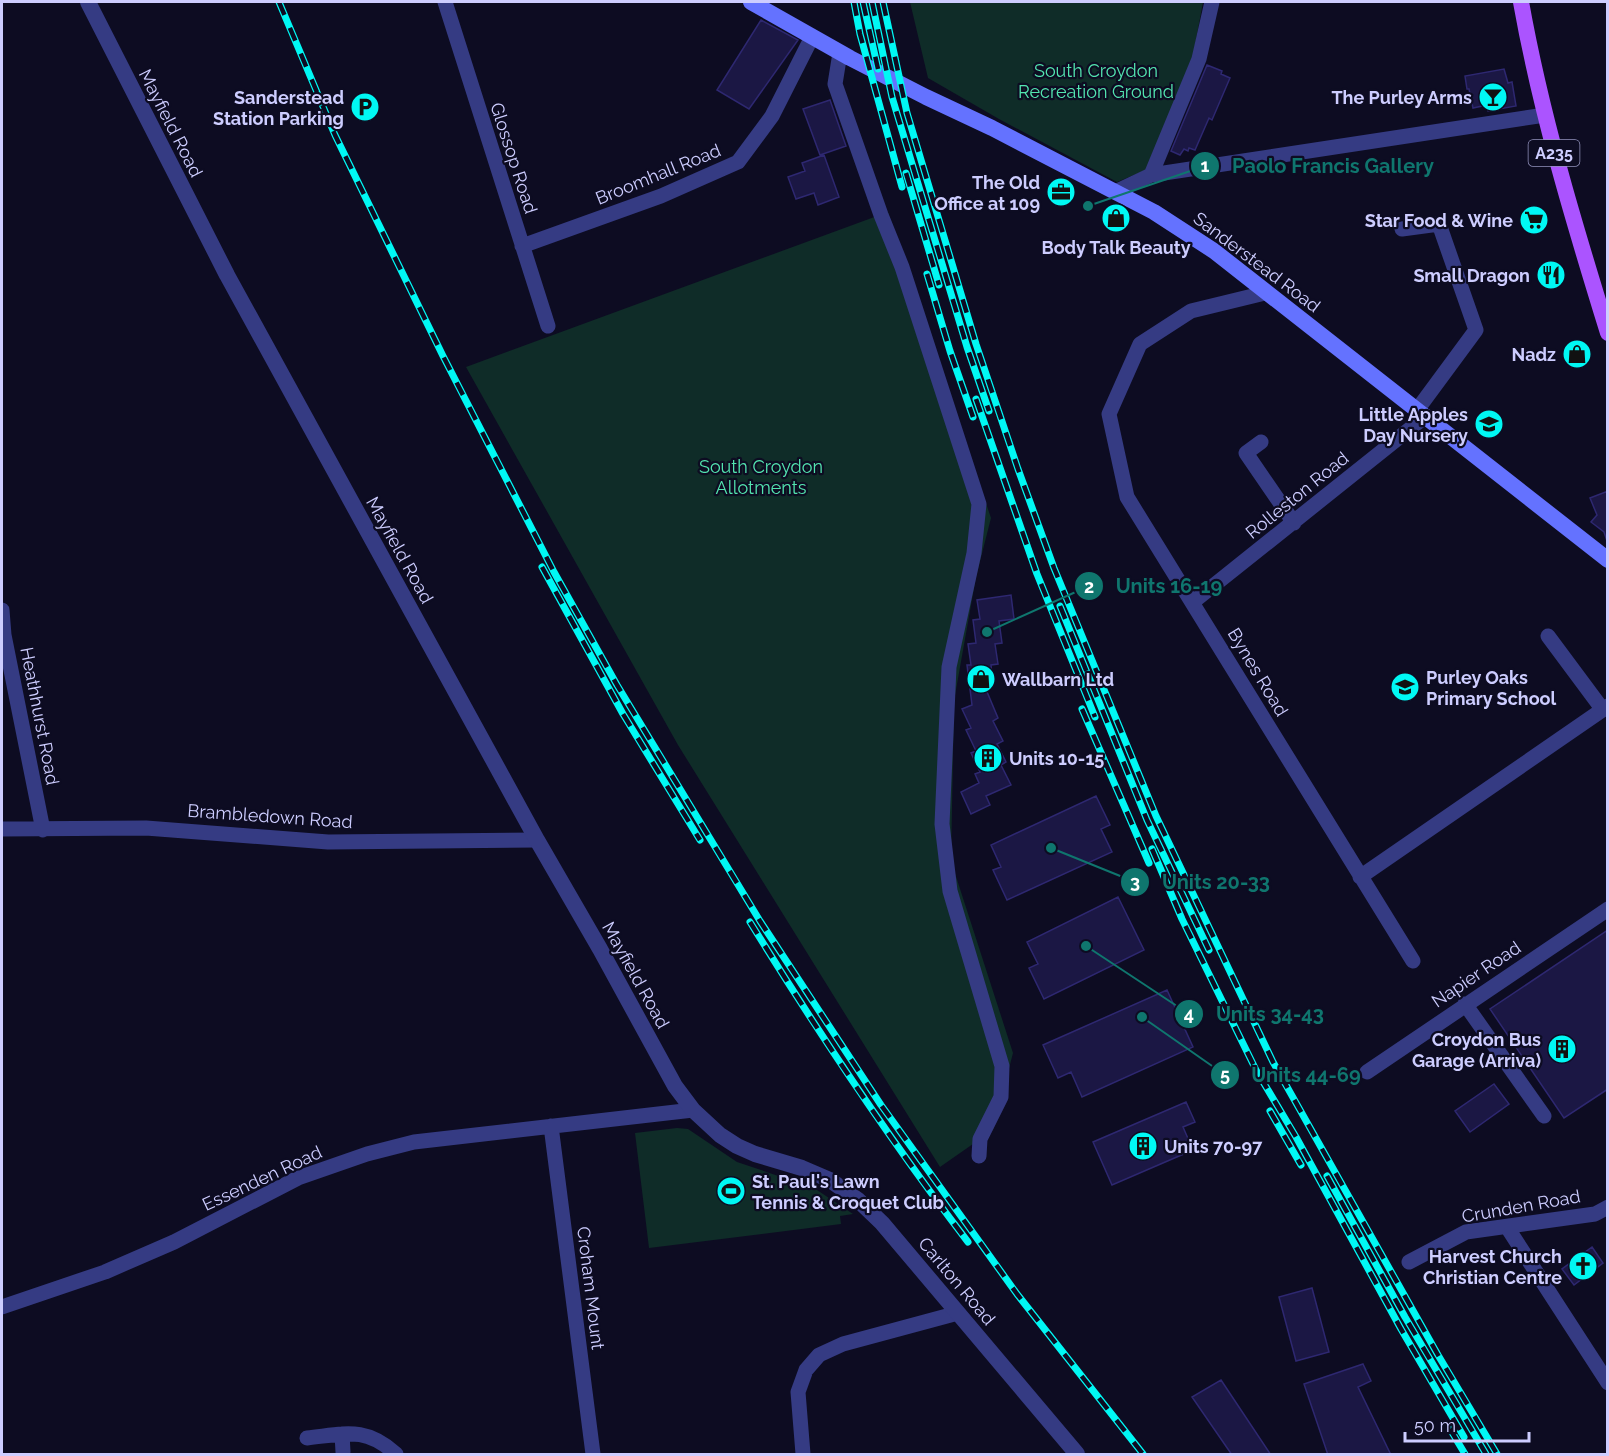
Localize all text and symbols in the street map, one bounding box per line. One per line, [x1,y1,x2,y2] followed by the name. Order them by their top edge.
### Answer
[1018,60,1174,102] park label: South Croydon Recreation Ground
[135,65,207,181] street label: Mayfield Road
[1477,81,1509,113] bar icon: The Purley Arms
[213,87,344,129] place label: Sanderstead Station Parking
[1331,87,1472,108] place label: The Purley Arms
[349,91,381,123] parking icon: Sanderstead Station Parking
[486,100,542,216] street label: Glossop Road
[592,139,724,209] street label: Broomhall Road
[1528,140,1580,166] road number: A235
[1190,147,1446,185] callout: Paolo Francis Gallery
[1232,154,1434,178] text: Paolo Francis Gallery
[1201,155,1210,176] text: 1
[934,172,1040,214] place label: The Old Office at 109
[1045,176,1077,208] office icon: The Old Office at 109
[1100,202,1132,234] shop icon: Body Talk Beauty
[1518,204,1550,236] supermarket icon: Star Food & Wine
[1189,208,1325,316] street label: Sanderstead Road
[1365,210,1513,231] place label: Star Food & Wine
[1041,237,1191,258] place label: Body Talk Beauty
[1535,259,1567,291] restaurant icon: Small Dragon
[1413,265,1530,286] place label: Small Dragon
[1561,338,1593,370] shop icon: Nadz
[1512,344,1556,365] place label: Nadz
[1359,404,1468,446] place label: Little Apples Day Nursery
[1473,408,1505,440] school or university icon: Little Apples Day Nursery
[1241,447,1353,543] street label: Rolleston Road
[699,456,823,498] park label: South Croydon Allotments
[362,493,438,607] street label: Mayfield Road
[1074,567,1234,605] callout: Units 16-19
[1116,574,1222,598] text: Units 16-19
[1084,576,1094,597] text: 2
[1223,624,1293,720] street label: Bynes Road
[16,645,64,787] street label: Heathhurst Road
[965,663,997,695] shop icon: Wallbarn Ltd
[1426,667,1556,709] place label: Purley Oaks Primary School
[1002,669,1114,690] place label: Wallbarn Ltd
[1389,671,1421,703] school or university icon: Purley Oaks Primary School
[972,742,1004,774] building icon: Units 10-15
[1009,748,1104,769] place label: Units 10-15
[187,800,353,832] street label: Brambledown Road
[1120,863,1282,901] callout: Units 20-33
[1162,870,1270,894] text: Units 20-33
[1130,871,1140,892] text: 3
[598,918,674,1032] street label: Mayfield Road
[1427,937,1525,1011] street label: Napier Road
[1174,995,1336,1033] callout: Units 34-43
[1216,1002,1324,1026] text: Units 34-43
[1184,1003,1194,1024] text: 4
[1412,1029,1541,1071] place label: Croydon Bus Garage (Arriva)
[1546,1033,1578,1065] building icon: Croydon Bus Garage (Arriva)
[1210,1056,1373,1094] callout: Units 44-69
[1251,1063,1361,1087] text: Units 44-69
[1220,1064,1230,1085] text: 5
[1127,1130,1159,1162] building icon: Units 70-97
[1164,1136,1263,1157] place label: Units 70-97
[199,1141,325,1215] street label: Essenden Road
[752,1171,944,1213] place label: St. Paul's Lawn Tennis & Croquet Club
[715,1175,747,1207] sports icon: St. Paul's Lawn Tennis & Croquet Club
[1460,1185,1582,1227] street label: Crunden Road
[573,1225,609,1351] street label: Croham Mount
[914,1233,1000,1329] street label: Carlton Road
[1423,1246,1562,1288] place label: Harvest Church Christian Centre
[1567,1250,1599,1282] church icon: Harvest Church Christian Centre
[1405,1405,1530,1443] scale bar
[1414,1415,1456,1436] text: 50 m

